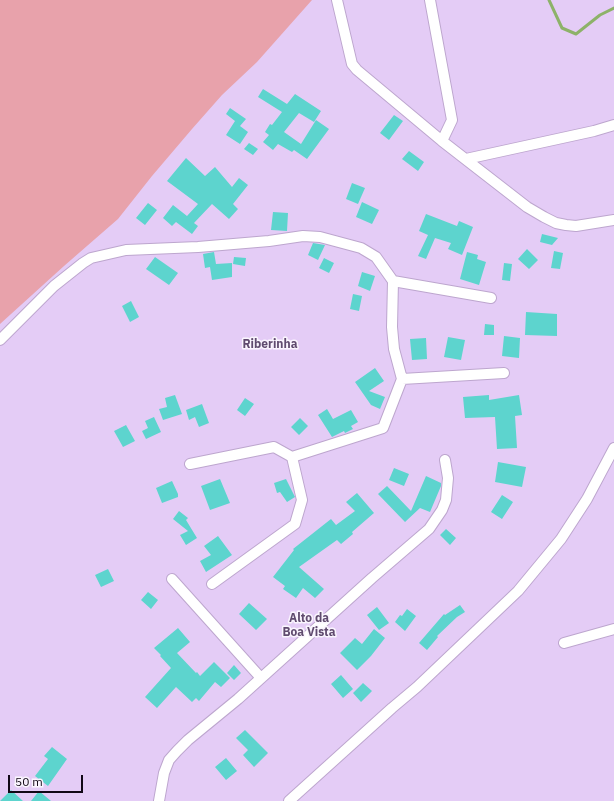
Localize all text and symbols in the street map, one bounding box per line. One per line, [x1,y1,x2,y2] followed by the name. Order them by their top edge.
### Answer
[243,338,297,352] district label: Riberinha
[282,612,336,640] district label: Alto da Boa Vista
[10,767,85,793] scale bar
[15,774,43,789] text: 50 m

